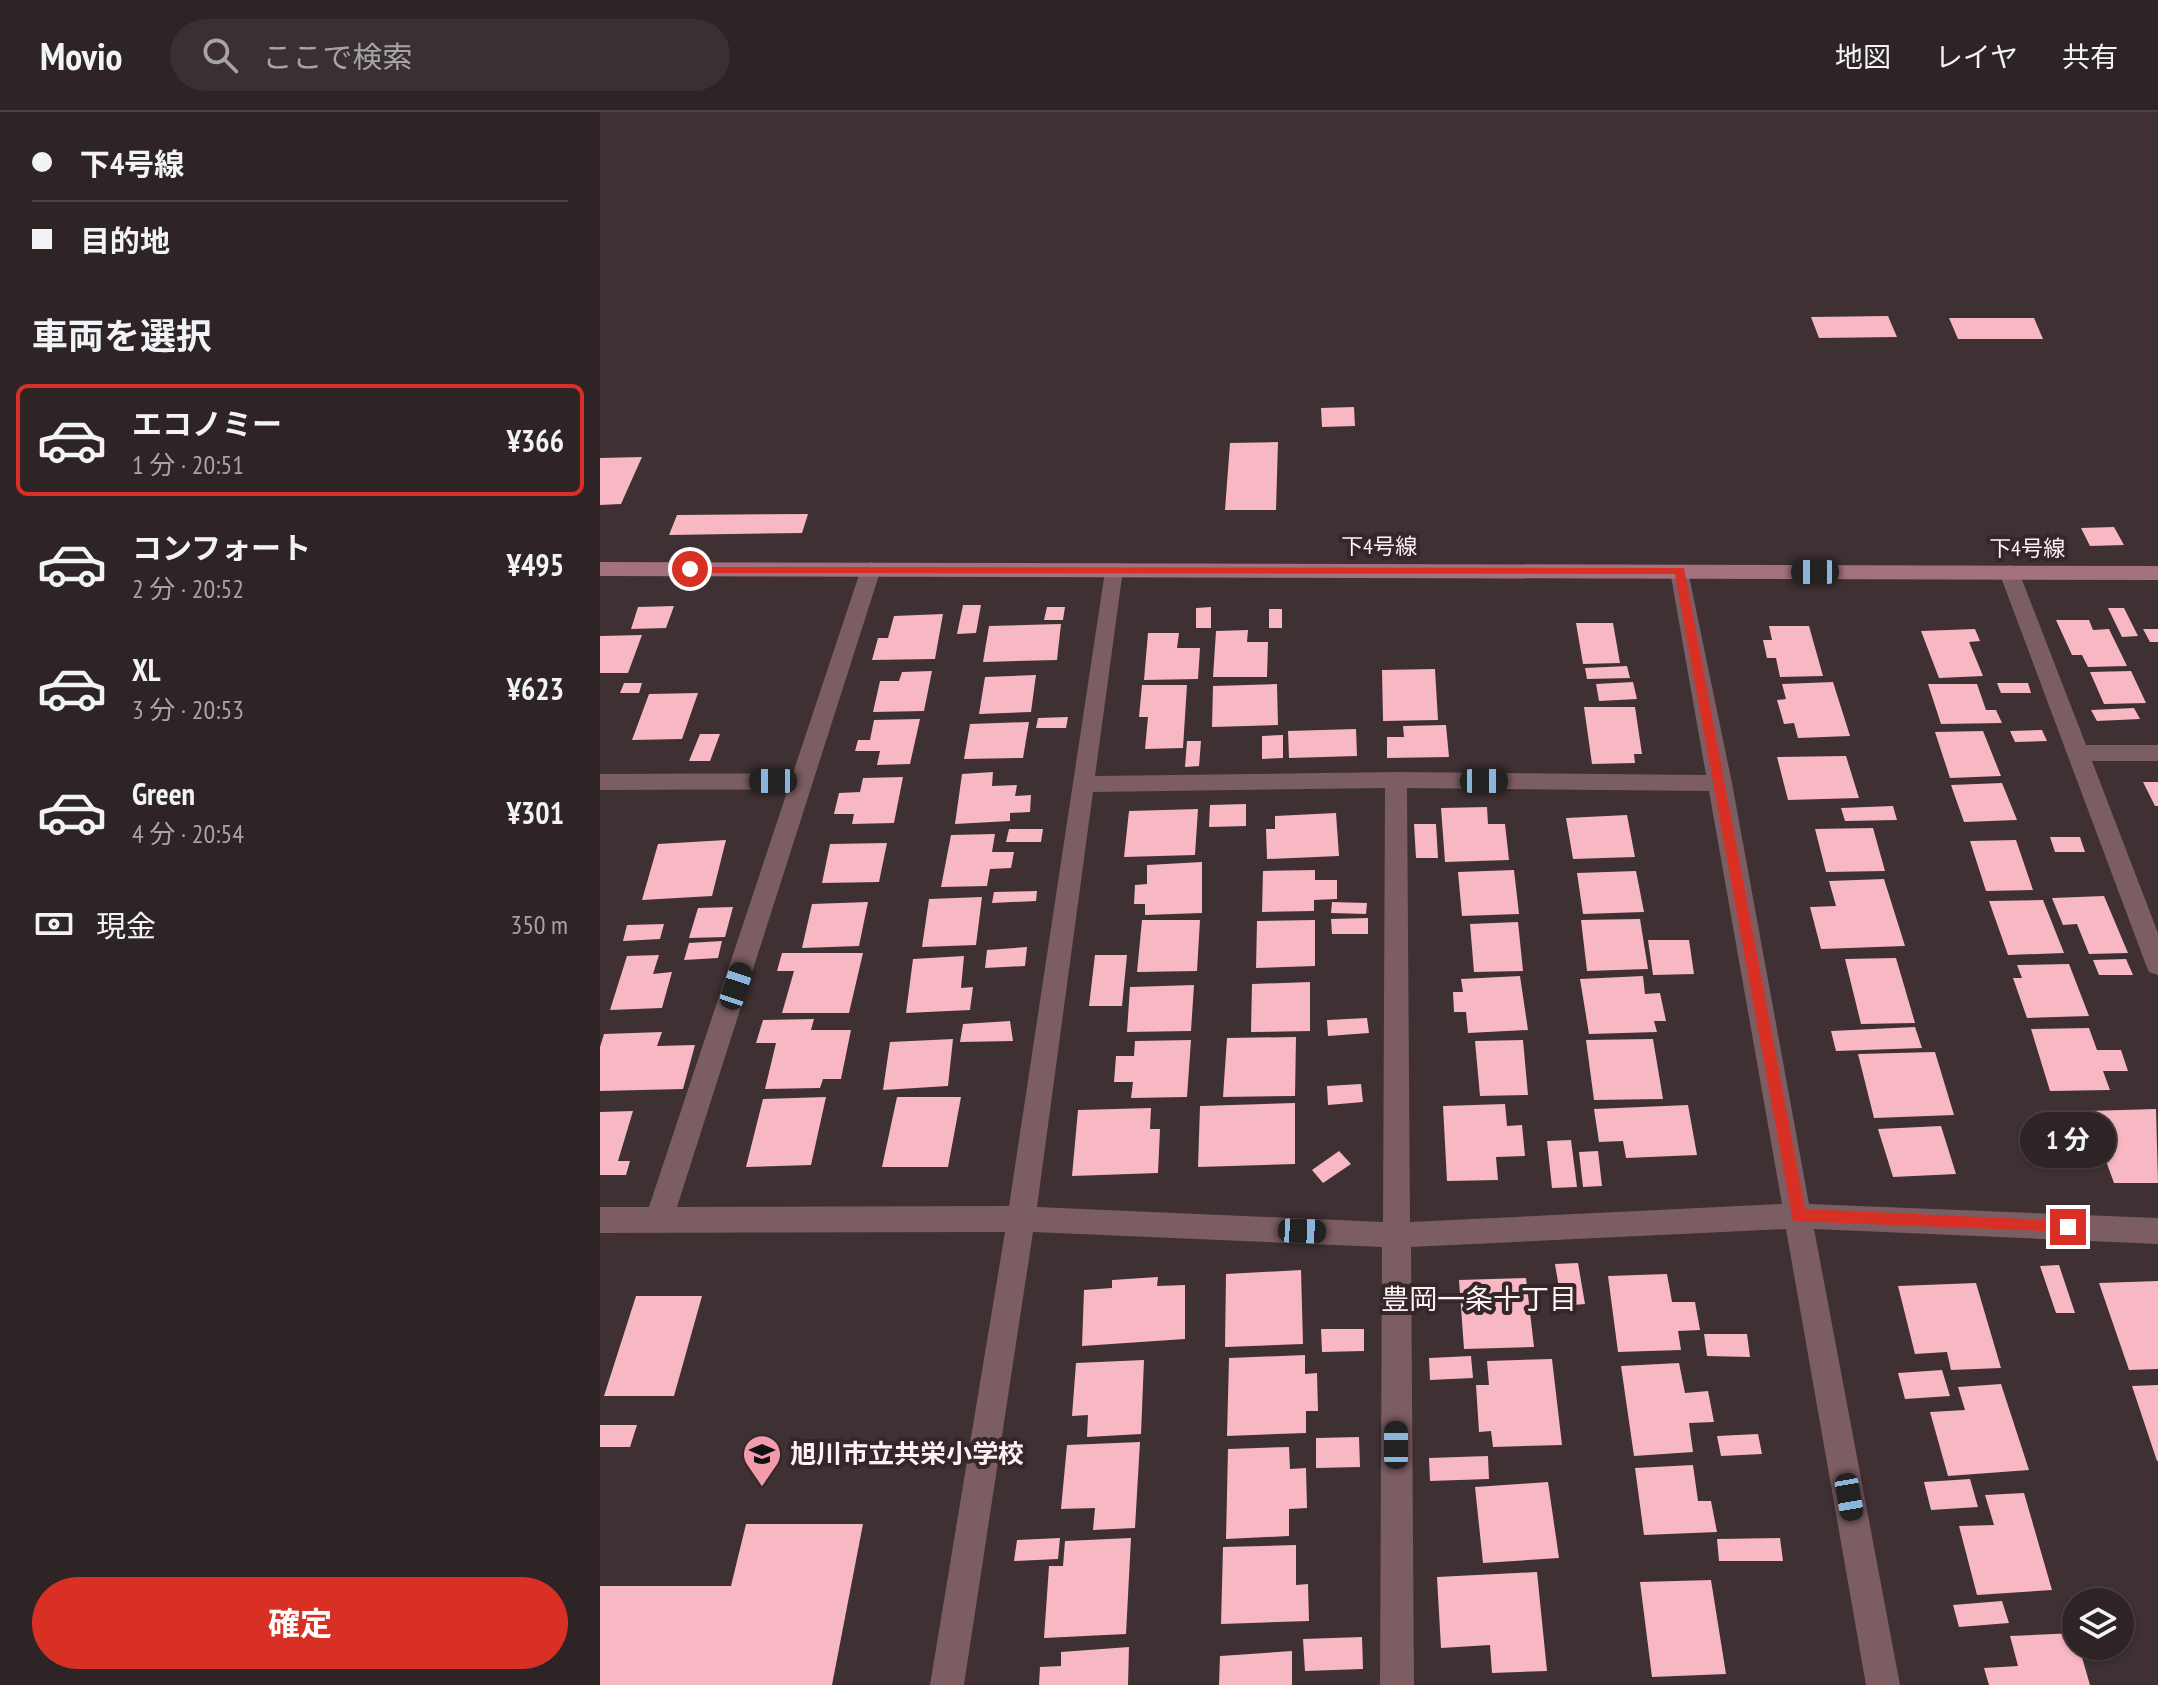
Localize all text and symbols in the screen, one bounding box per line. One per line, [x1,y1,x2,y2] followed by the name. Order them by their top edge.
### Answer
[170,19,730,91] search box
[40,31,122,80] text: Movio
[198,33,242,77] icon: search
[262,37,412,76] text: ここで検索
[1835,38,1891,75] text: 地図
[1935,38,2018,75] text: レイヤ
[2062,38,2118,75] text: 共有
[80,144,184,183] text: 下4号線
[80,221,170,260] text: 目的地
[32,312,212,359] text: 車両を選択
[36,404,108,476] icon: car
[132,404,282,443] text: エコノミー
[507,421,564,460] text: ¥366
[132,448,244,481] text: 1 分 · 20:51
[36,528,108,600] icon: car
[132,528,311,567] text: コンフォート
[1341,532,1417,560] street label: 下4号線
[1989,534,2065,562] street label: 下4号線
[507,545,564,584] text: ¥495
[672,551,708,587] route start
[1791,560,1839,584] car
[132,572,244,605] text: 2 分 · 20:52
[132,650,161,689] text: XL
[36,652,108,724] icon: car
[507,669,564,708] text: ¥623
[132,693,244,726] text: 3 分 · 20:53
[749,769,797,793] car
[1460,769,1508,793] car
[132,774,195,813] text: Green
[36,776,108,848] icon: car
[507,793,564,832] text: ¥301
[132,817,244,850] text: 4 分 · 20:54
[32,902,76,946] icon: cash
[96,906,156,945] text: 現金
[510,908,568,941] text: 350 m
[717,959,755,1013] car
[2020,1111,2116,1167] callout: 1 分
[2046,1123,2090,1156] text: 1 分
[2050,1209,2086,1245] route end
[1278,1218,1326,1244] car
[1381,1280,1577,1317] district label: 豊岡一条十丁目
[1384,1421,1408,1469] car
[741,1433,783,1488] school or university icon: 旭川市立共栄小学校
[790,1437,1024,1470] place label: 旭川市立共栄小学校
[1833,1471,1865,1523] car
[32,1577,568,1669] button: 確定
[2062,1588,2134,1660] map controls
[2062,1588,2134,1660] button: layers

